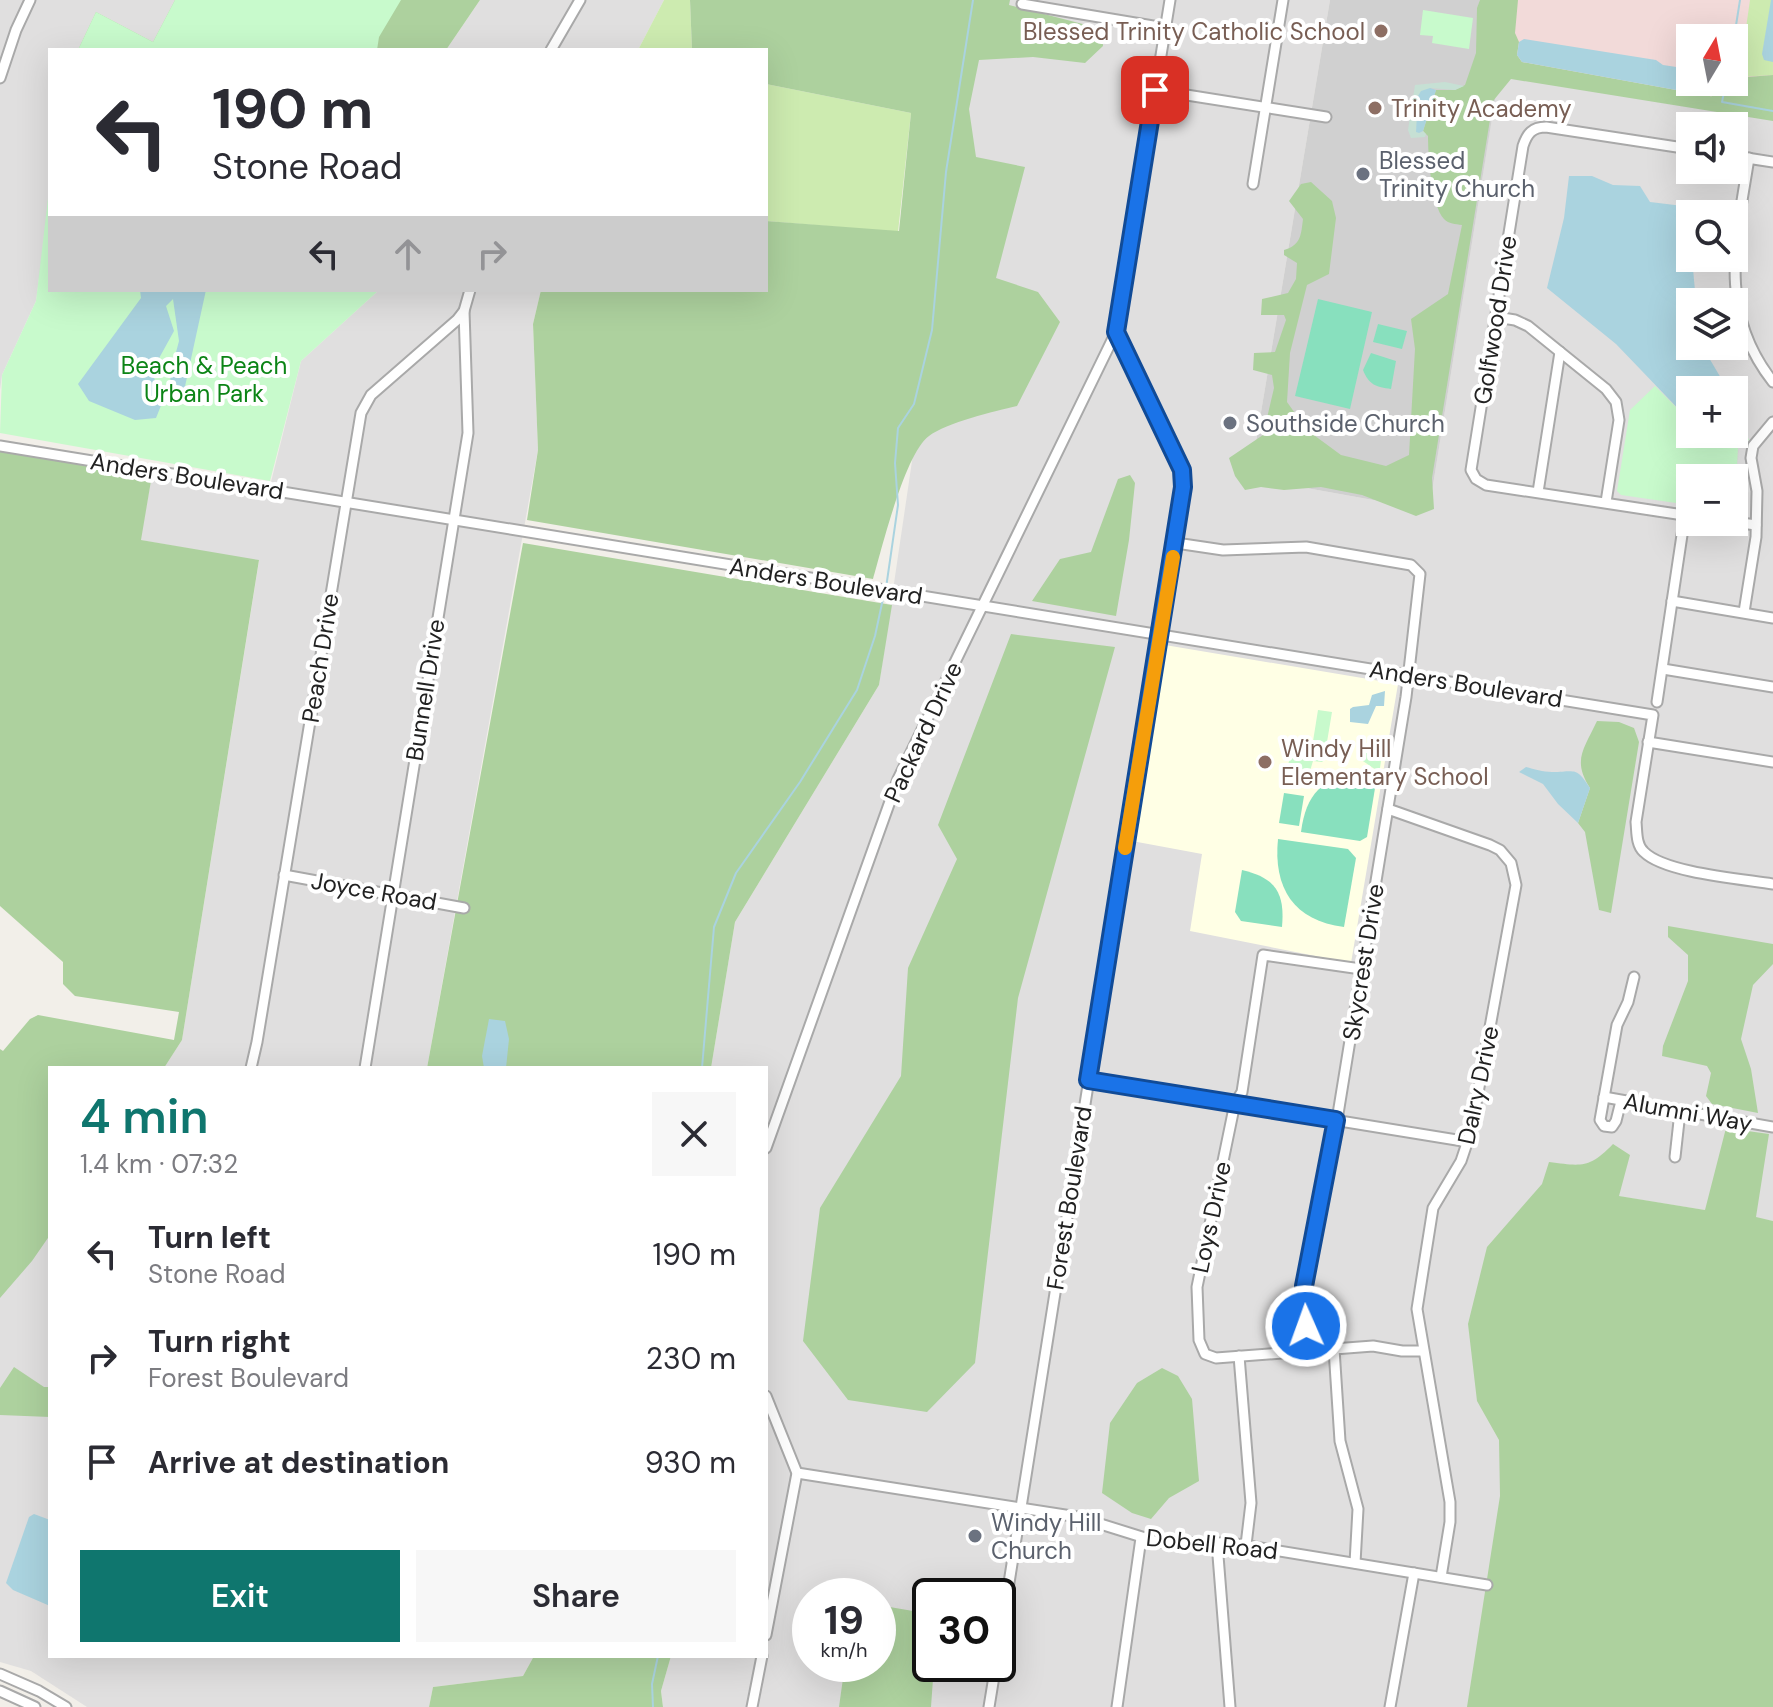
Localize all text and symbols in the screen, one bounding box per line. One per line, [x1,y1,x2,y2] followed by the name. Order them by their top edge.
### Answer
[1023,16,1365,47] place label: Blessed Trinity Catholic School
[1372,22,1390,40] marker: Blessed Trinity Catholic School
[1676,24,1748,96] north arrow
[1676,24,1748,536] map controls
[1121,56,1189,124] pin
[1133,68,1177,112] icon: arrive
[212,72,373,145] text: 190 m
[80,80,184,184] icon: left
[1391,93,1572,124] place label: Trinity Academy
[1366,99,1384,117] marker: Trinity Academy
[1676,112,1748,184] button: sound
[212,143,402,190] text: Stone Road
[1379,145,1535,204] place label: Blessed Trinity Church
[1354,165,1372,183] marker: Blessed Trinity Church
[1676,200,1748,272] button: search
[302,232,346,276] icon: left
[386,232,430,276] icon: ahead
[470,232,514,276] icon: right
[1466,233,1524,407] street label: Golfwood Drive
[1676,288,1748,360] button: layers
[121,350,287,409] park label: Beach & Peach Urban Park
[1676,376,1748,448] button: +
[1246,408,1445,439] place label: Southside Church
[1221,414,1239,432] marker: Southside Church
[88,445,286,507] street label: Anders Boulevard
[1676,464,1748,536] button: −
[727,550,925,612] street label: Anders Boulevard
[294,591,346,725] street label: Peach Drive
[398,617,452,763] street label: Bunnell Drive
[1367,653,1565,715] street label: Anders Boulevard
[877,657,969,807] street label: Packard Drive
[1281,733,1489,792] place label: Windy Hill Elementary School
[1256,753,1274,771] marker: Windy Hill Elementary School
[309,865,439,917] street label: Joyce Road
[1335,881,1391,1043] street label: Skycrest Drive
[1450,1023,1506,1147] street label: Dalry Drive
[80,1085,208,1148] text: 4 min
[1621,1085,1755,1139] street label: Alumni Way
[652,1092,736,1176] button: close
[1039,1104,1099,1292] street label: Forest Boulevard
[80,1147,238,1181] text: 1.4 km · 07:32
[1184,1158,1238,1276] street label: Loys Drive
[148,1218,271,1257] text: Turn left
[80,1232,124,1276] icon: left
[653,1235,736,1274] text: 190 m
[148,1257,285,1291] text: Stone Road
[1264,1284,1348,1368] position arrow
[148,1322,291,1361] text: Turn right
[80,1336,124,1380] icon: right
[646,1339,736,1378] text: 230 m
[148,1361,349,1395] text: Forest Boulevard
[80,1440,124,1484] icon: arrive
[148,1443,449,1482] text: Arrive at destination
[645,1443,736,1482] text: 930 m
[991,1507,1101,1566] place label: Windy Hill Church
[1145,1522,1279,1566] street label: Dobell Road
[966,1527,984,1545] marker: Windy Hill Church
[80,1550,400,1642] button: Exit
[416,1550,736,1642] button: Share
[912,1578,1016,1682] speed limit sign: 30
[824,1594,864,1646] text: 19
[820,1637,868,1663] text: km/h

